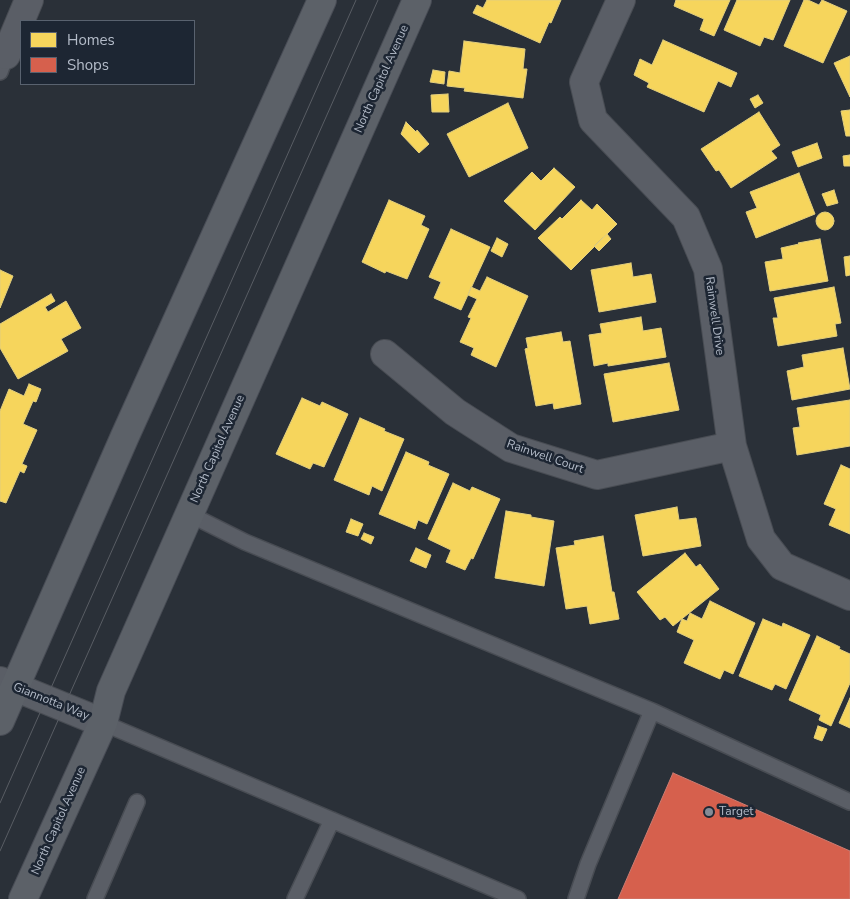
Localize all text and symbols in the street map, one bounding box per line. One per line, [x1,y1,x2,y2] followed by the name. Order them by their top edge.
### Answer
[20,20,195,85] legend
[352,23,412,135] street label: North Capitol Avenue
[67,30,115,50] text: Homes
[67,55,109,75] text: Shops
[701,276,727,356] street label: Rainwell Drive
[188,393,248,505] street label: North Capitol Avenue
[505,437,585,477] street label: Rainwell Court
[11,680,91,724] street label: Giannotta Way
[29,765,89,877] street label: North Capitol Avenue
[719,805,753,819] place label: Target
[703,806,715,818] marker: Target

